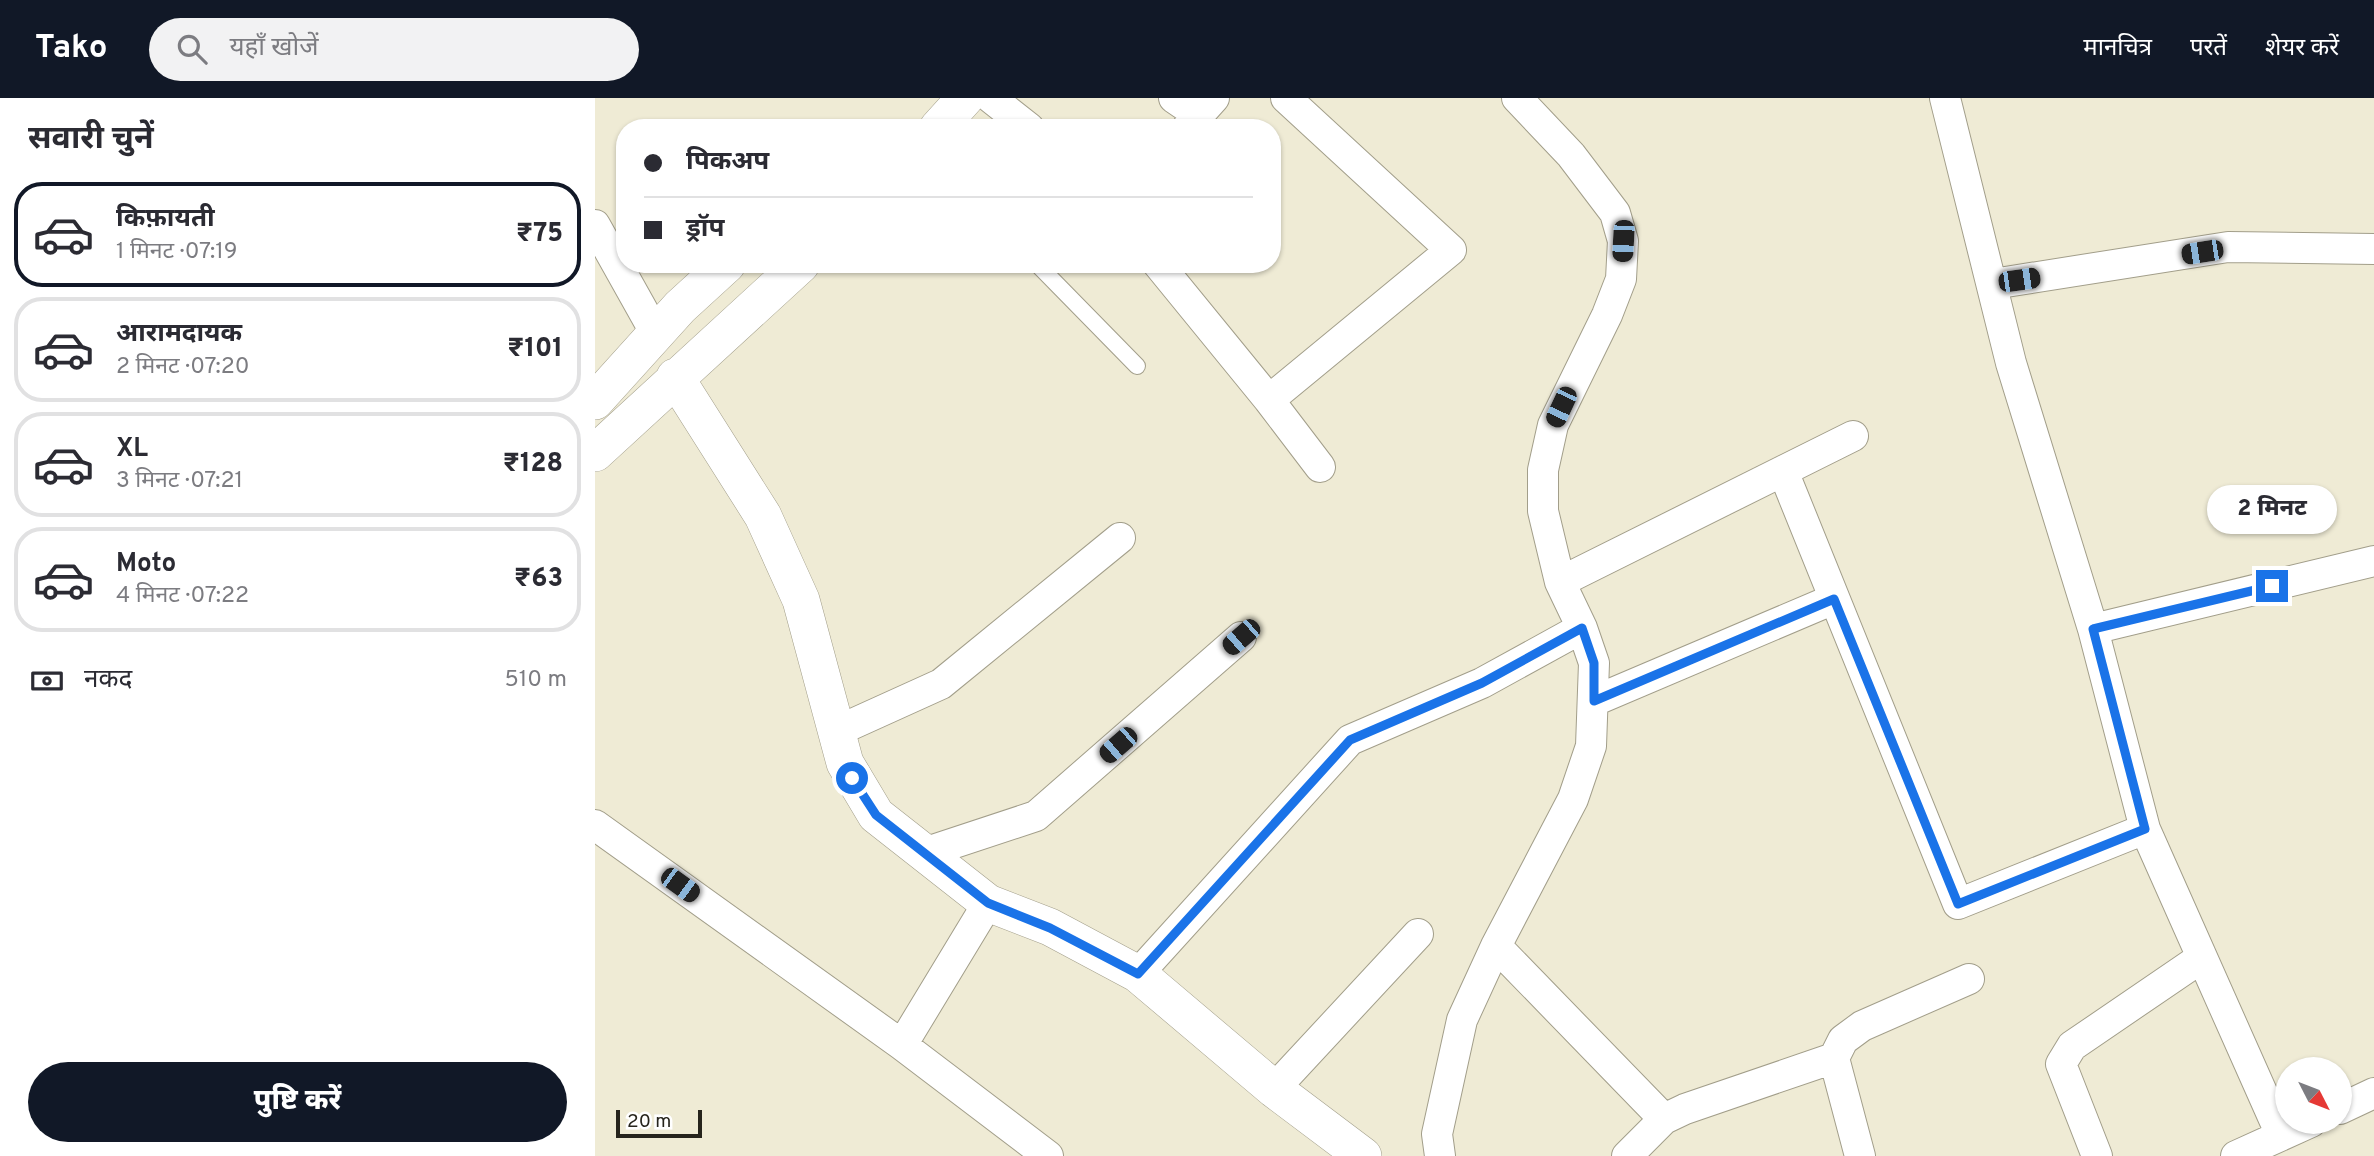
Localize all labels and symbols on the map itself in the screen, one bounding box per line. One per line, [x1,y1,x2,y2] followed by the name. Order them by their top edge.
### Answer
[1612,219,1635,263] car
[2180,238,2225,266] car
[1997,267,2042,293] car
[1543,384,1580,430] car
[2207,484,2337,533] callout: 2 मिनट
[2256,570,2288,602] route end
[1219,615,1264,659] car
[1096,723,1141,767] car
[836,762,868,794] route start
[657,864,704,906] car
[2275,1057,2352,1134] north arrow
[616,1107,702,1139] scale bar

